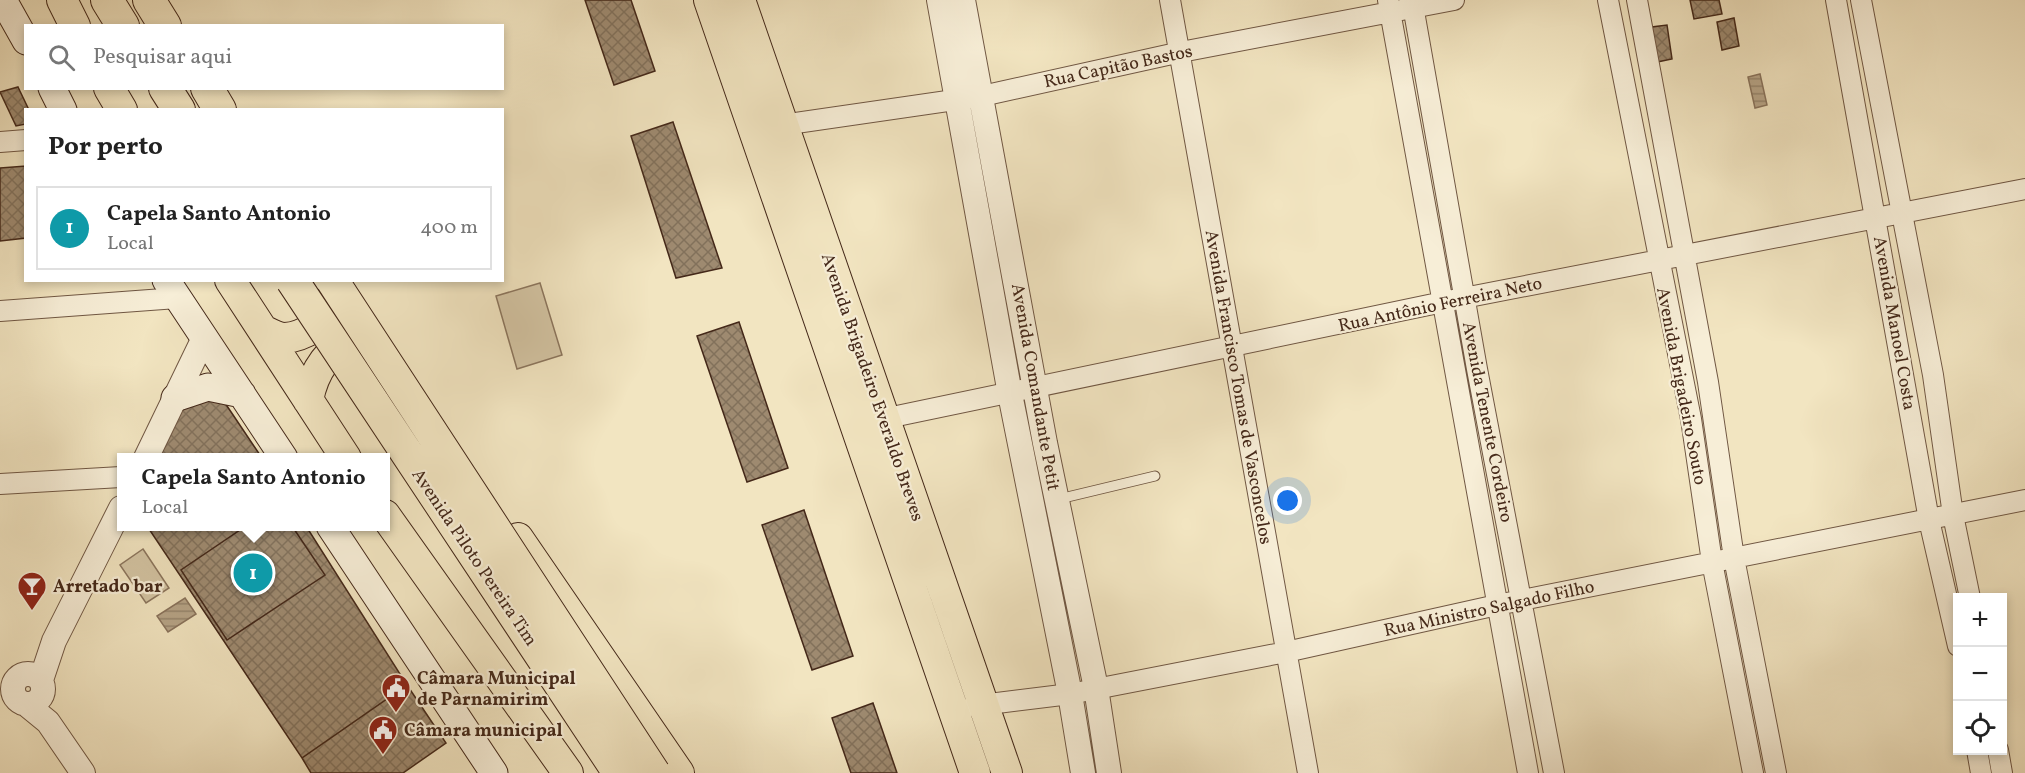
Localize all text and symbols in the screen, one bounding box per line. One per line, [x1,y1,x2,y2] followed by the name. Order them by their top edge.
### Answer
[24,24,504,90] search box
[1042,40,1195,95] street label: Rua Capitão Bastos
[45,41,78,74] icon: search
[93,42,232,73] text: Pesquisar aqui
[48,129,163,165] text: Por perto
[107,199,331,230] text: Capela Santo Antonio
[65,214,74,242] text: 1
[420,214,478,242] text: 400 m
[1198,228,1278,546] street label: Avenida Francisco Tomas de Vasconcelos
[107,230,154,258] text: Local
[1866,234,1921,412] street label: Avenida Manoel Costa
[814,250,929,525] street label: Avenida Brigadeiro Everaldo Breves
[1336,272,1545,339] street label: Rua Antônio Ferreira Neto
[1004,282,1065,493] street label: Avenida Comandante Petit
[1649,285,1712,487] street label: Avenida Brigadeiro Souto
[1455,320,1518,525] street label: Avenida Tenente Cordeiro
[117,453,390,531] popup
[142,463,365,494] text: Capela Santo Antonio
[405,464,543,652] street label: Avenida Piloto Pereira Tim
[1273,486,1302,515] your location
[142,494,188,522] text: Local
[234,550,272,596] pin: 1
[16,570,48,612] bar icon: Arretado bar
[53,575,163,600] place label: Arretado bar
[1382,575,1597,644] street label: Rua Ministro Salgado Filho
[1953,593,2007,755] map controls
[1953,593,2007,647] button: +
[1953,647,2007,701] button: −
[417,667,576,713] place label: Câmara Municipal de Parnamirim
[380,672,412,714] public building icon: Câmara Municipal de Parnamirim
[1953,701,2007,755] button: locate
[367,714,399,756] public building icon: Câmara municipal
[404,719,563,744] place label: Câmara municipal

